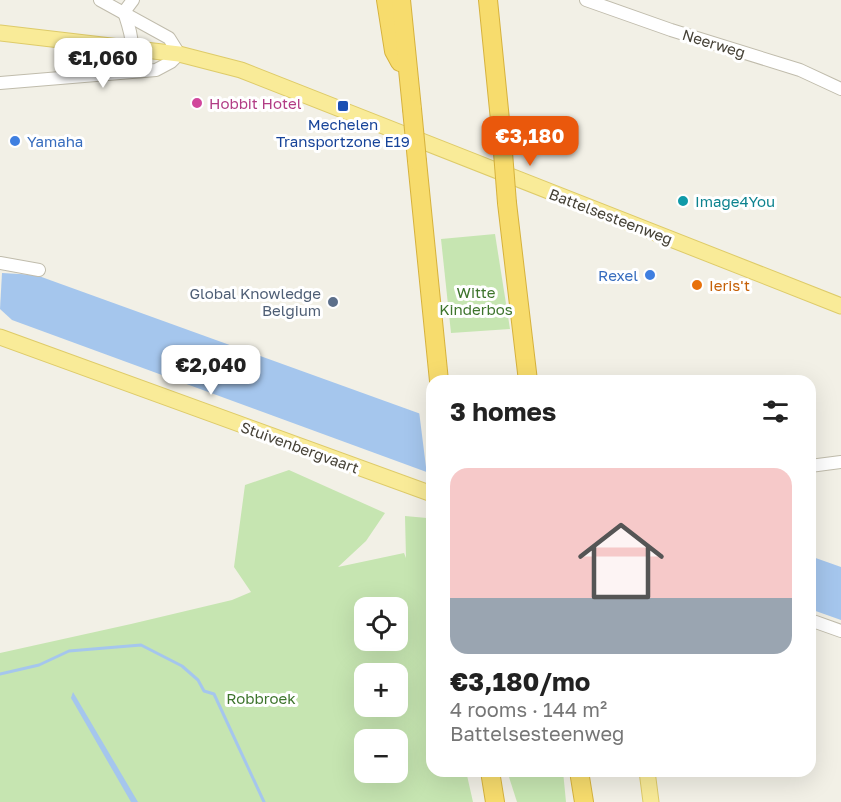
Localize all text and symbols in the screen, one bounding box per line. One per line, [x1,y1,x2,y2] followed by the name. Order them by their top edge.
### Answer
[680,25,748,61] street label: Neerweg
[54,38,152,89] pin: €1,060
[68,45,138,69] text: €1,060
[209,94,302,112] place label: Hobbit Hotel
[190,96,204,110] marker: Hobbit Hotel
[336,99,350,113] marker: Mechelen Transportzone E19
[276,115,410,150] place label: Mechelen Transportzone E19
[481,116,579,167] pin: €3,180
[496,123,564,147] text: €3,180
[27,132,83,150] place label: Yamaha
[8,134,22,148] marker: Yamaha
[547,184,675,248] street label: Battelsesteenweg
[695,192,775,210] place label: Image4You
[676,194,690,208] marker: Image4You
[598,266,638,284] place label: Rexel
[643,268,657,282] marker: Rexel
[709,276,750,294] place label: Ieris't
[690,278,704,292] marker: Ieris't
[439,283,513,318] park label: Witte Kinderbos
[189,284,321,319] place label: Global Knowledge Belgium
[326,295,340,309] marker: Global Knowledge Belgium
[162,345,260,396] pin: €2,040
[175,352,247,376] text: €2,040
[759,395,792,428] icon: filters
[450,396,556,427] text: 3 homes
[239,417,361,477] street label: Stuivenbergvaart
[567,507,675,615] icon: home
[354,597,408,783] map controls
[354,597,408,651] button: locate
[354,663,408,717] button: +
[450,666,590,697] text: €3,180/mo
[226,689,296,707] park label: Robbroek
[450,697,607,721] text: 4 rooms · 144 m²
[450,721,624,745] text: Battelsesteenweg
[354,729,408,783] button: −

